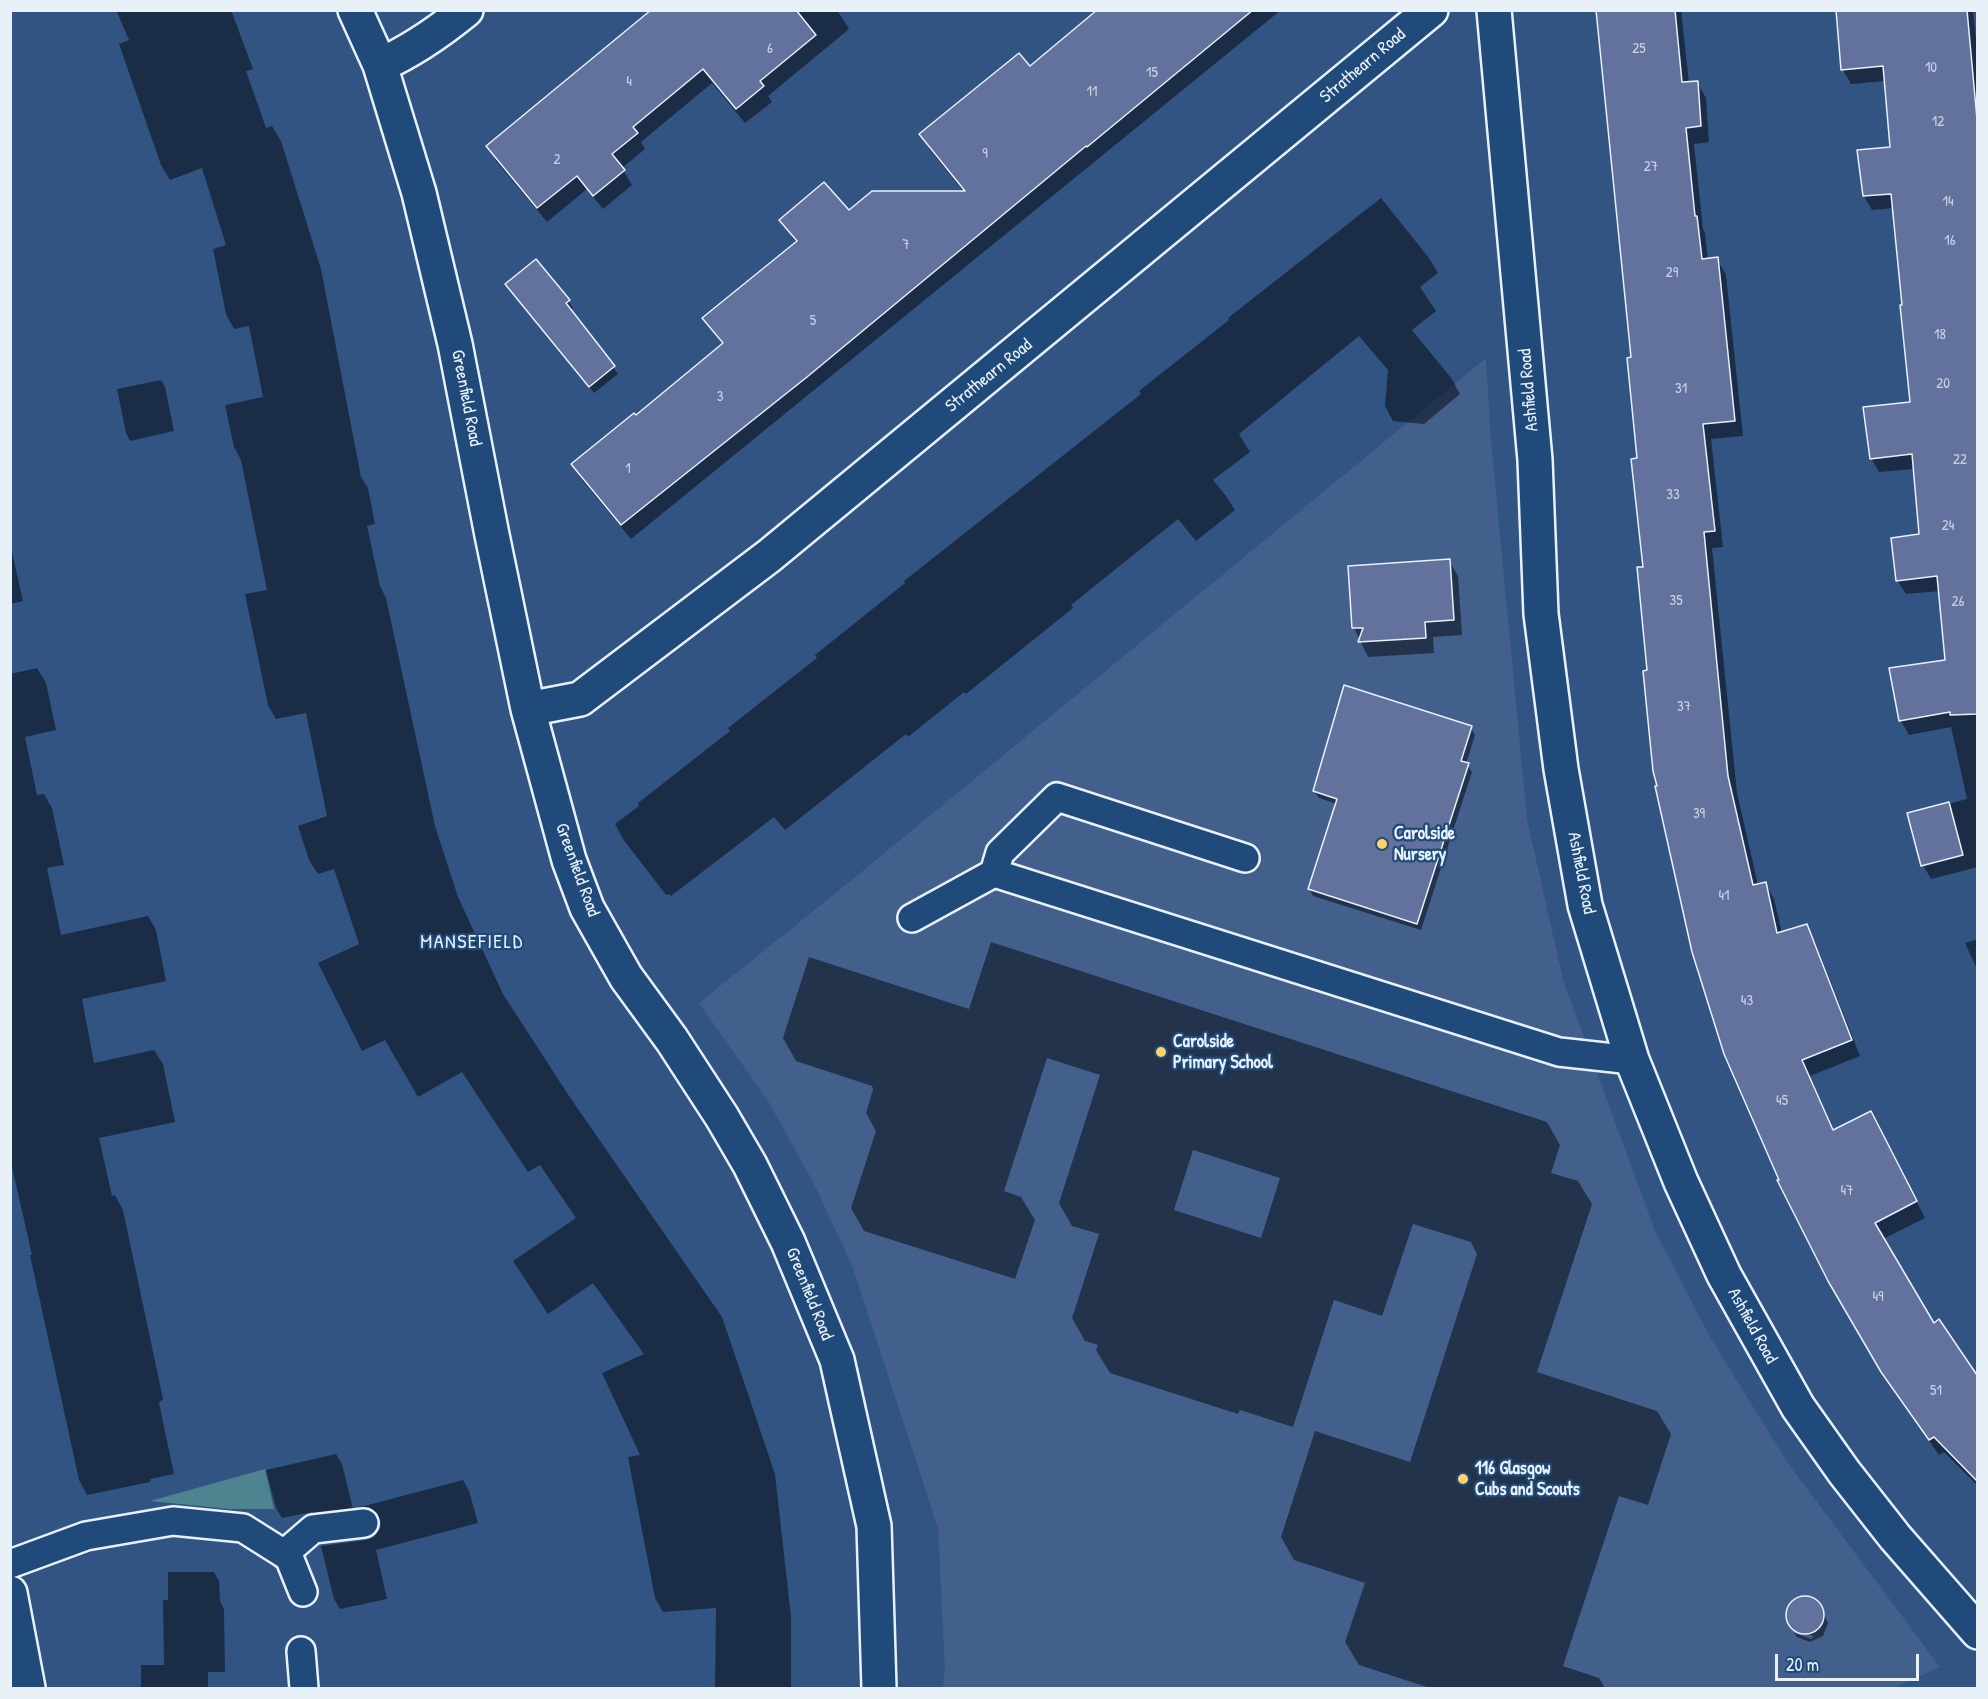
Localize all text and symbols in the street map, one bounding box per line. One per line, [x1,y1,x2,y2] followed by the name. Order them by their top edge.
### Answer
[1316,24,1410,108] street label: Strathearn Road
[767,40,773,58] house number: 6
[1632,40,1646,58] house number: 25
[1925,59,1937,77] house number: 10
[1146,64,1158,82] house number: 15
[626,73,632,91] house number: 4
[1087,83,1097,101] house number: 11
[1932,113,1944,131] house number: 12
[982,145,988,163] house number: 9
[553,151,561,169] house number: 2
[1644,158,1658,176] house number: 27
[1942,193,1954,211] house number: 14
[1944,232,1956,250] house number: 16
[902,236,910,254] house number: 7
[1666,264,1678,282] house number: 29
[810,312,816,330] house number: 5
[1934,326,1946,344] house number: 18
[941,335,1037,417] street label: Strathearn Road
[446,348,486,448] street label: Greenfield Road
[1515,348,1543,432] street label: Ashfield Road
[1936,375,1950,393] house number: 20
[1675,380,1687,398] house number: 31
[717,388,723,406] house number: 3
[1953,451,1967,469] house number: 22
[625,460,631,478] house number: 1
[1666,486,1680,504] house number: 33
[1942,517,1954,535] house number: 24
[1669,592,1683,610] house number: 35
[1951,593,1965,611] house number: 26
[1677,698,1691,716] house number: 37
[1693,805,1705,823] house number: 39
[550,820,604,920] street label: Greenfield Road
[1394,823,1455,866] place label: Carolside Nursery
[1562,830,1600,916] street label: Ashfield Road
[1375,837,1389,851] marker: Carolside Nursery
[1718,887,1730,905] house number: 41
[420,931,524,955] district label: MANSEFIELD
[1741,992,1753,1010] house number: 43
[1173,1031,1273,1074] place label: Carolside Primary School
[1154,1045,1168,1059] marker: Carolside Primary School
[1776,1092,1788,1110] house number: 45
[1840,1182,1854,1200] house number: 47
[781,1245,837,1343] street label: Greenfield Road
[1722,1284,1782,1368] street label: Ashfield Road
[1872,1288,1884,1306] house number: 49
[1930,1382,1942,1400] house number: 51
[1475,1458,1580,1500] place label: 116 Glasgow Cubs and Scouts
[1456,1472,1470,1486] marker: 116 Glasgow Cubs and Scouts
[1778,1642,1922,1680] scale bar
[1786,1652,1819,1677] text: 20 m

